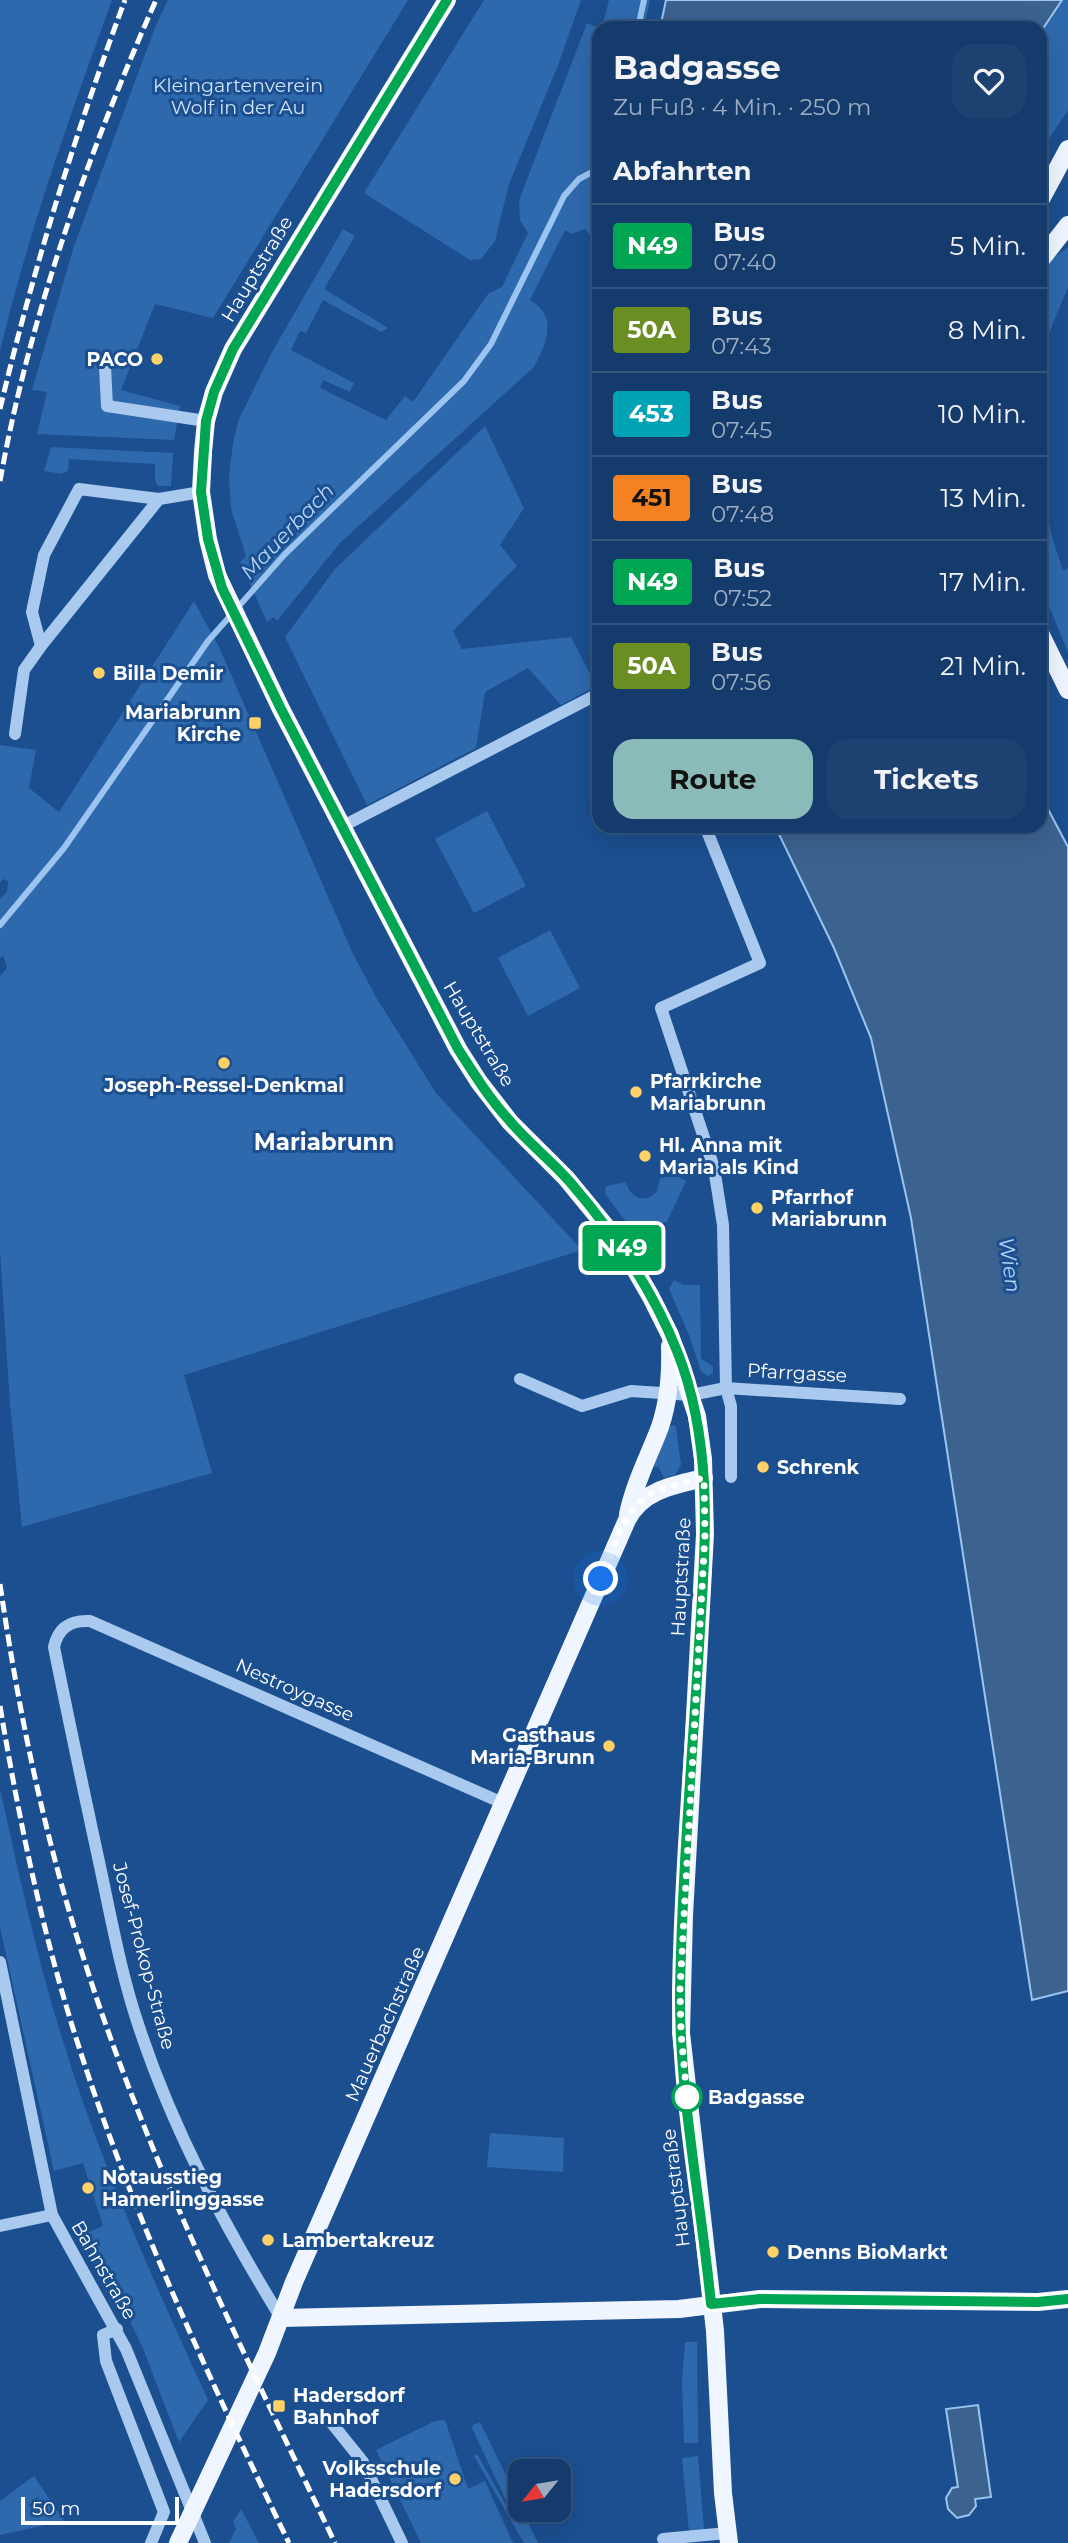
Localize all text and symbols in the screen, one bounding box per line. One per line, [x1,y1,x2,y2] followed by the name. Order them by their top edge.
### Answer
[952,44,1026,118] button: heart
[613,47,781,87] text: Badgasse
[153,74,323,119] park label: Kleingartenverein Wolf in der Au
[613,93,872,121] text: Zu Fuß · 4 Min. · 250 m
[613,155,752,187] text: Abfahrten
[216,212,298,326] street label: Hauptstraße
[713,216,765,248] text: Bus
[950,230,1026,262] text: 5 Min.
[627,231,678,260] text: N49
[713,248,777,276] text: 07:40
[711,300,763,332] text: Bus
[948,314,1026,346] text: 8 Min.
[627,315,676,344] text: 50A
[711,332,772,360] text: 07:43
[86,348,143,371] place label: PACO
[149,351,165,367] marker: PACO
[711,384,763,416] text: Bus
[938,398,1026,430] text: 10 Min.
[629,399,674,428] text: 453
[711,416,772,444] text: 07:45
[711,468,763,500] text: Bus
[235,478,339,584] water label: Mauerbach
[940,482,1026,514] text: 13 Min.
[631,483,672,512] text: 451
[711,500,774,528] text: 07:48
[713,552,765,584] text: Bus
[940,566,1026,598] text: 17 Min.
[627,567,678,596] text: N49
[713,584,772,612] text: 07:52
[711,636,763,668] text: Bus
[940,650,1026,682] text: 21 Min.
[627,651,676,680] text: 50A
[113,662,223,685] place label: Billa Demir
[91,665,107,681] marker: Billa Demir
[711,668,771,696] text: 07:56
[125,701,241,746] place label: Mariabrunn Kirche
[247,715,263,731] marker: Mariabrunn Kirche
[613,739,813,819] button: Route
[827,739,1026,819] button: Tickets
[438,977,520,1091] street label: Hauptstraße
[216,1055,232,1071] marker: Joseph-Ressel-Denkmal
[650,1070,766,1115] place label: Pfarrkirche Mariabrunn
[103,1074,344,1097] place label: Joseph-Ressel-Denkmal
[628,1084,644,1100] marker: Pfarrkirche Mariabrunn
[254,1128,394,1156] district label: Mariabrunn
[659,1134,799,1179] place label: Hl. Anna mit Maria als Kind
[637,1148,653,1164] marker: Hl. Anna mit Maria als Kind
[771,1186,887,1231] place label: Pfarrhof Mariabrunn
[749,1200,765,1216] marker: Pfarrhof Mariabrunn
[582,1225,662,1271] line badge: N49
[596,1233,648,1262] text: N49
[994,1236,1026,1294] water label: Wien
[746,1359,848,1387] street label: Pfarrgasse
[777,1456,860,1479] place label: Schrenk
[755,1459,771,1475] marker: Schrenk
[666,1517,696,1637] street label: Hauptstraße
[583,1561,618,1596] your location
[232,1654,358,1726] street label: Nestroygasse
[470,1724,595,1769] place label: Gasthaus Maria-Brunn
[601,1738,617,1754] marker: Gasthaus Maria-Brunn
[108,1859,180,2052] street label: Josef-Prokop-Straße
[340,1943,430,2105] street label: Mauerbachstraße
[672,2082,702,2112] marker: Badgasse
[708,2086,805,2109] place label: Badgasse
[657,2127,695,2249] street label: Hauptstraße
[102,2166,264,2211] place label: Notausstieg Hamerlinggasse
[80,2180,96,2196] marker: Notausstieg Hamerlinggasse
[66,2216,142,2324] street label: Bahnstraße
[282,2229,434,2252] place label: Lambertakreuz
[260,2232,276,2248] marker: Lambertakreuz
[787,2241,948,2264] place label: Denns BioMarkt
[765,2244,781,2260] marker: Denns BioMarkt
[293,2384,405,2429] place label: Hadersdorf Bahnhof
[271,2398,287,2414] marker: Hadersdorf Bahnhof
[321,2457,442,2502] place label: Volksschule Hadersdorf
[508,2459,570,2522] north arrow
[508,2459,571,2522] map controls
[447,2471,463,2487] marker: Volksschule Hadersdorf
[21,2494,178,2526] scale bar
[32,2497,80,2520] text: 50 m

